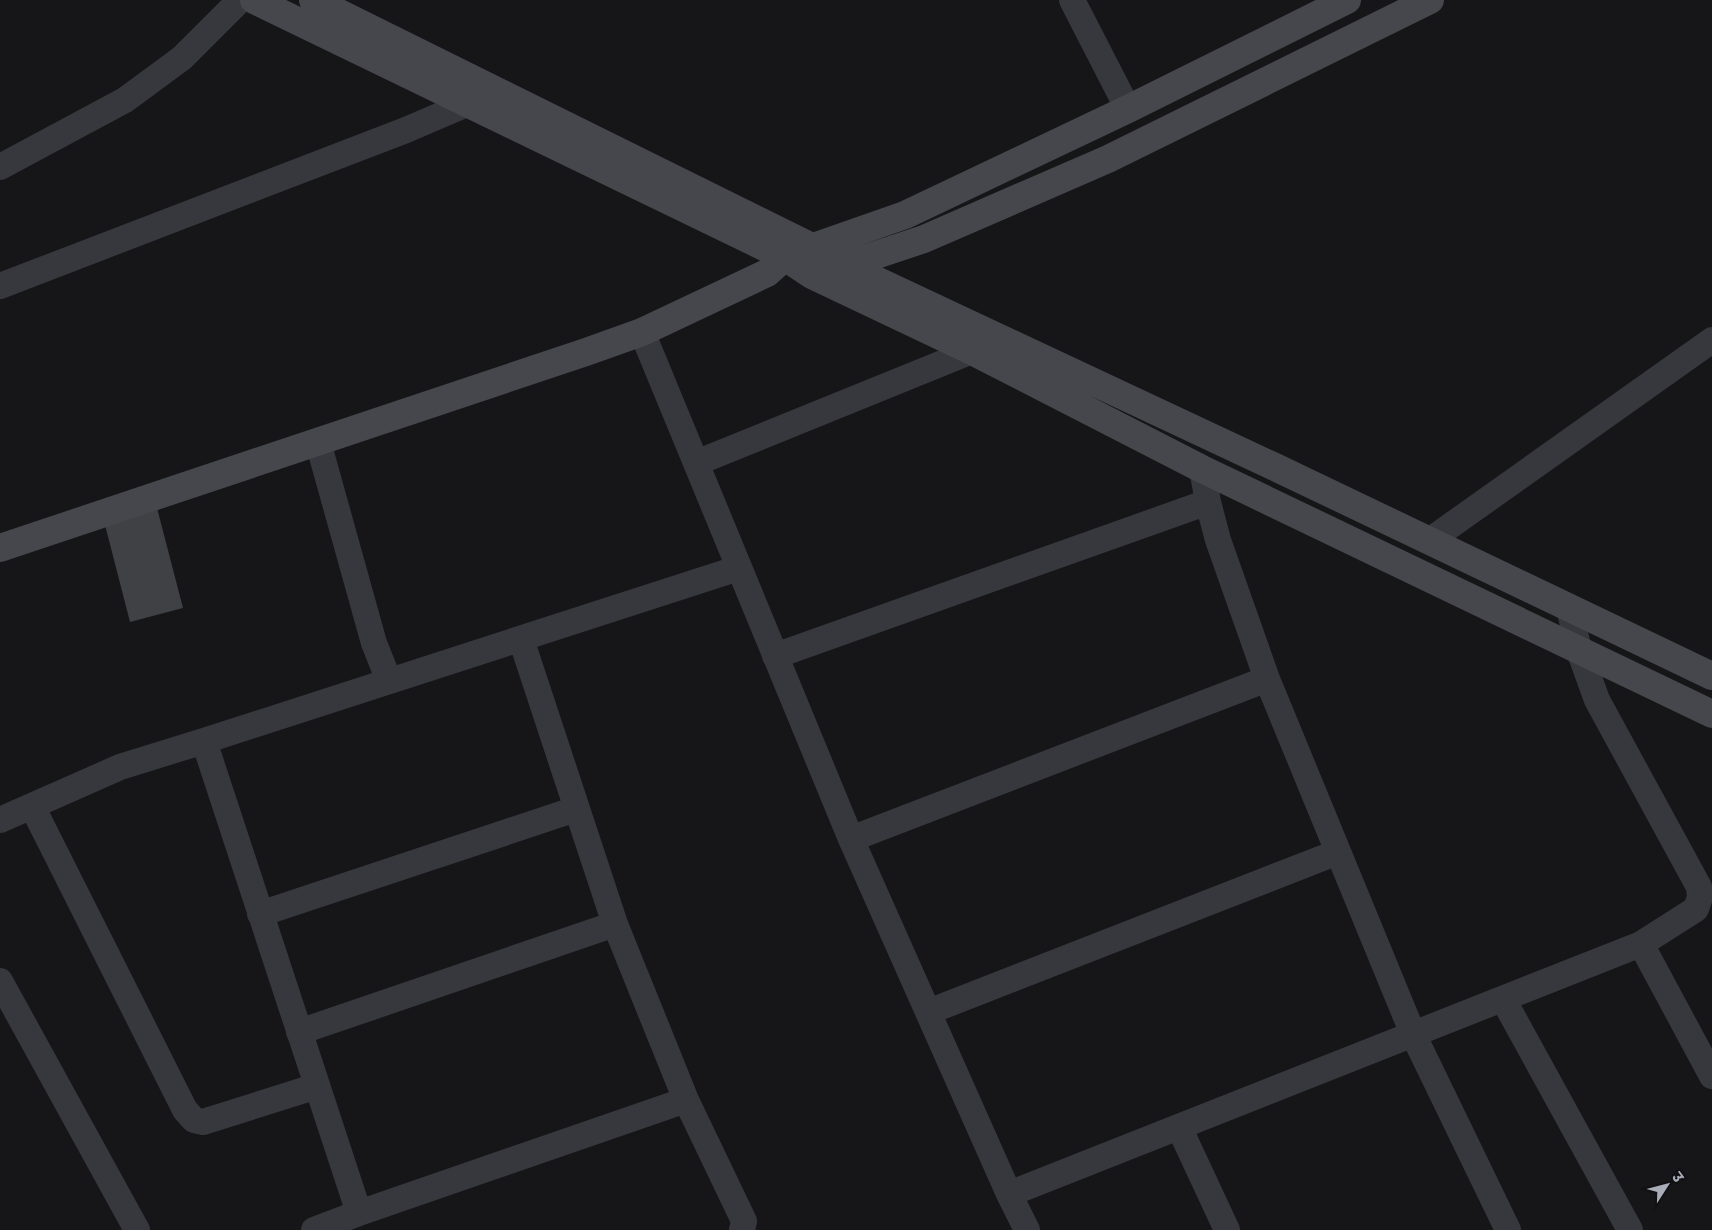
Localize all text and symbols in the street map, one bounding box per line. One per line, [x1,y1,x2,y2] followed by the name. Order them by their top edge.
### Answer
[1642,1160,1692,1210] north arrow
[1667,1167,1689,1187] text: उ

